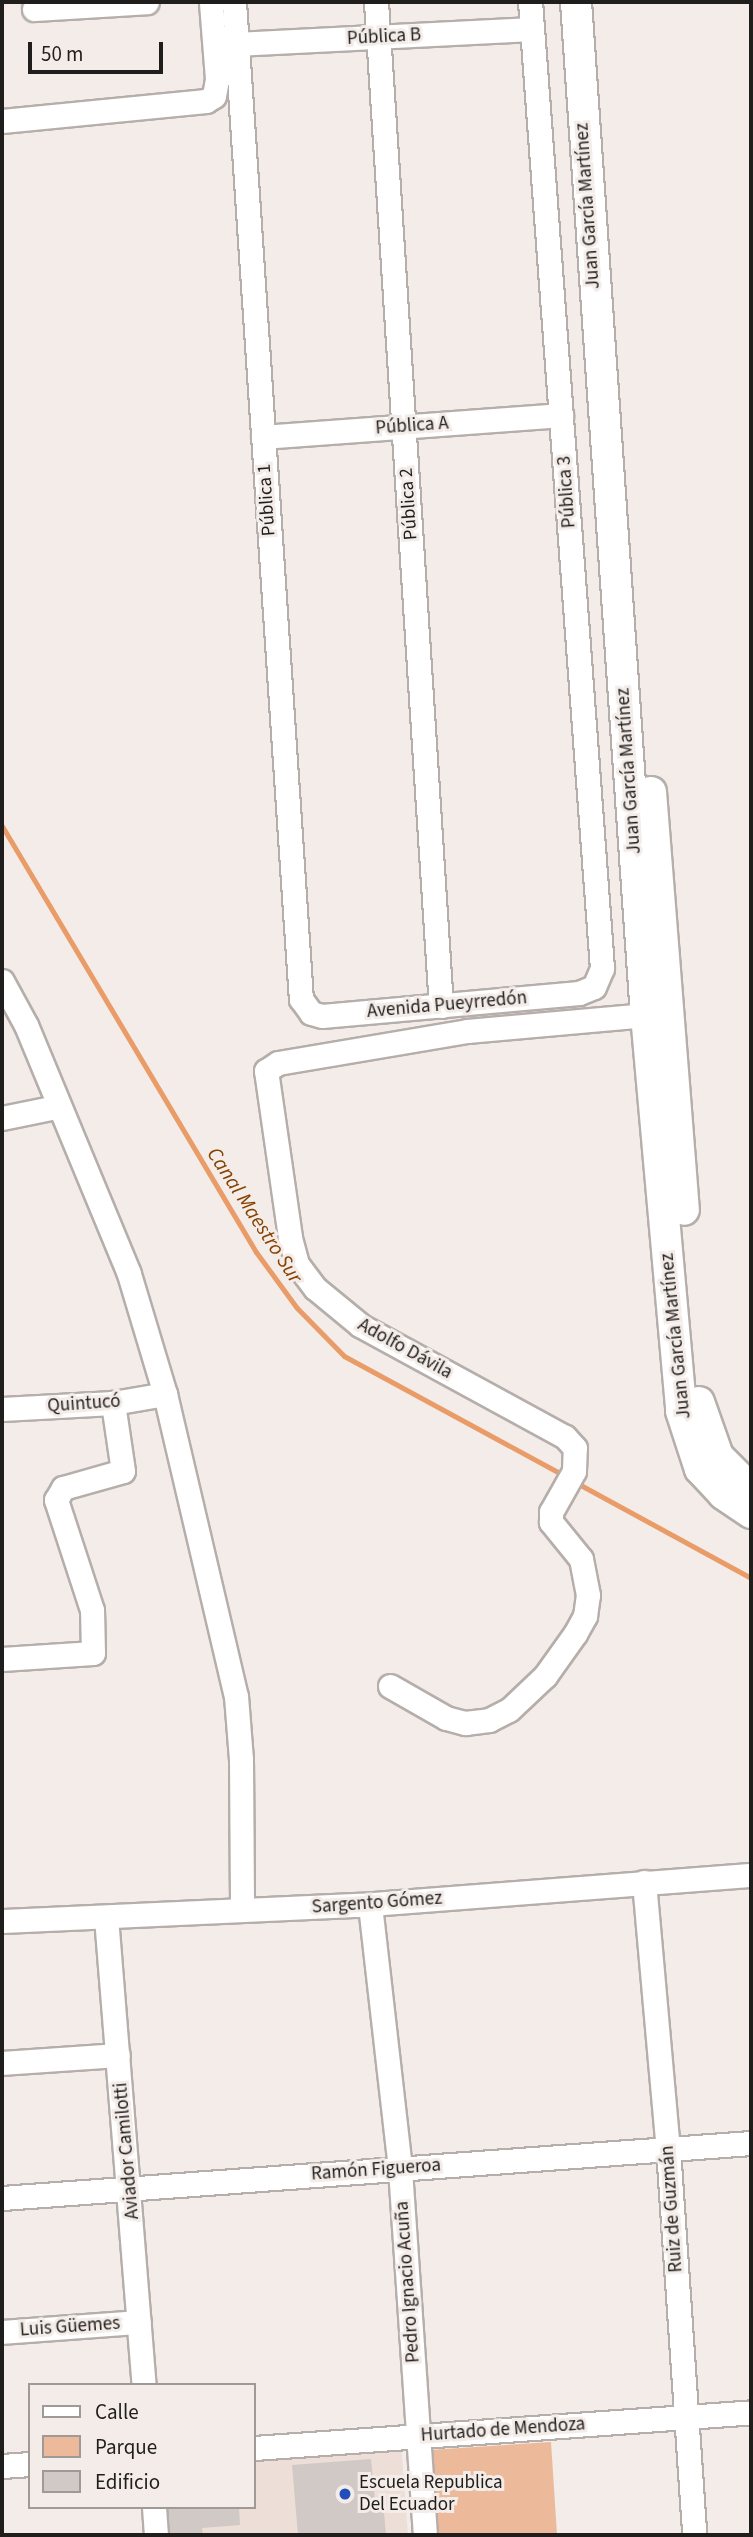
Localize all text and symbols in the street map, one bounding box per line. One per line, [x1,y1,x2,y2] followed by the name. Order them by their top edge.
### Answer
[346,24,422,50] street label: Pública B
[32,28,166,72] scale bar
[41,39,83,69] text: 50 m
[571,122,605,290] street label: Juan García Martínez
[375,412,449,440] street label: Pública A
[553,455,581,529] street label: Pública 3
[253,463,281,537] street label: Pública 1
[395,467,423,541] street label: Pública 2
[612,687,646,855] street label: Juan García Martínez
[366,987,528,1023] street label: Avenida Pueyrredón
[202,1142,308,1288] water label: Canal Maestro Sur
[656,1252,696,1420] street label: Juan García Martínez
[354,1314,456,1384] street label: Adolfo Dávila
[47,1390,121,1418] street label: Quintucó
[311,1887,443,1919] street label: Sargento Gómez
[110,2082,144,2220] street label: Aviador Camilotti
[656,2145,688,2273] street label: Ruiz de Guzmán
[310,2154,442,2186] street label: Ramón Figueroa
[391,2200,425,2364] street label: Pedro Ignacio Acuña
[19,2312,121,2342] street label: Luis Güemes
[28,2383,256,2509] legend
[95,2397,139,2427] text: Calle
[420,2413,586,2447] street label: Hurtado de Mendoza
[95,2432,157,2462] text: Parque
[95,2467,160,2497] text: Edificio
[359,2472,503,2516] place label: Escuela Republica Del Ecuador
[337,2486,353,2502] marker: Escuela Republica Del Ecuador

